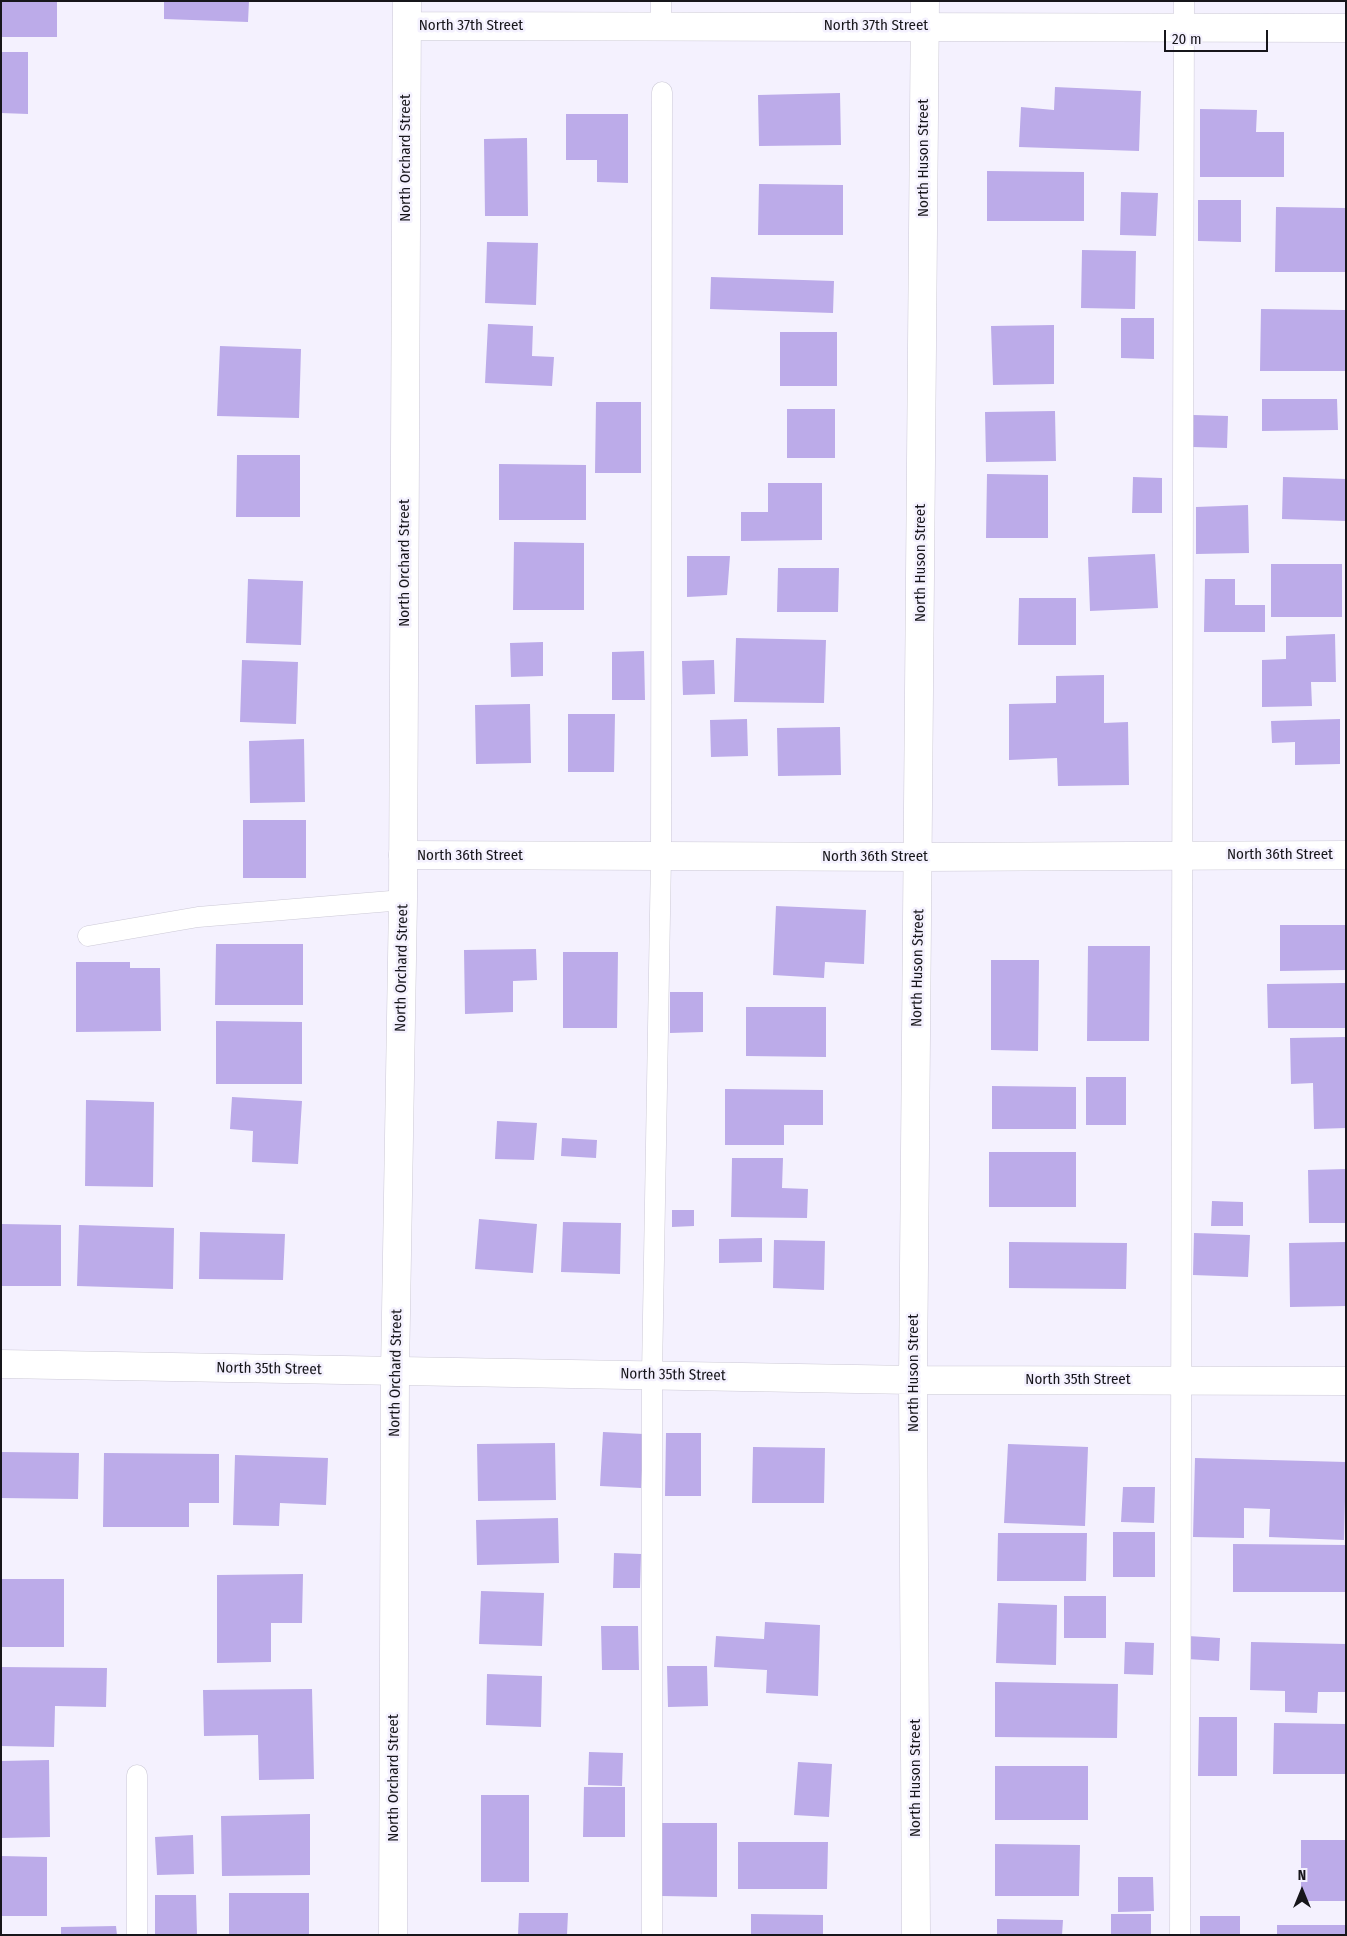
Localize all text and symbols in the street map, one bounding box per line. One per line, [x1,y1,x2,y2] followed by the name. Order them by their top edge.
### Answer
[419,17,523,35] street label: North 37th Street
[824,17,928,35] street label: North 37th Street
[1167,20,1271,52] scale bar
[1172,30,1202,48] text: 20 m
[397,94,415,222] street label: North Orchard Street
[915,99,933,217] street label: North Huson Street
[396,499,414,627] street label: North Orchard Street
[912,504,930,622] street label: North Huson Street
[1227,846,1333,864] street label: North 36th Street
[417,847,523,865] street label: North 36th Street
[822,848,928,866] street label: North 36th Street
[392,904,412,1032] street label: North Orchard Street
[908,909,928,1027] street label: North Huson Street
[386,1309,406,1437] street label: North Orchard Street
[905,1314,923,1432] street label: North Huson Street
[216,1359,322,1379] street label: North 35th Street
[620,1365,726,1385] street label: North 35th Street
[1025,1371,1131,1389] street label: North 35th Street
[385,1714,403,1842] street label: North Orchard Street
[907,1719,925,1837] street label: North Huson Street
[1277,1866,1327,1916] north arrow
[1298,1867,1306,1884] text: N

